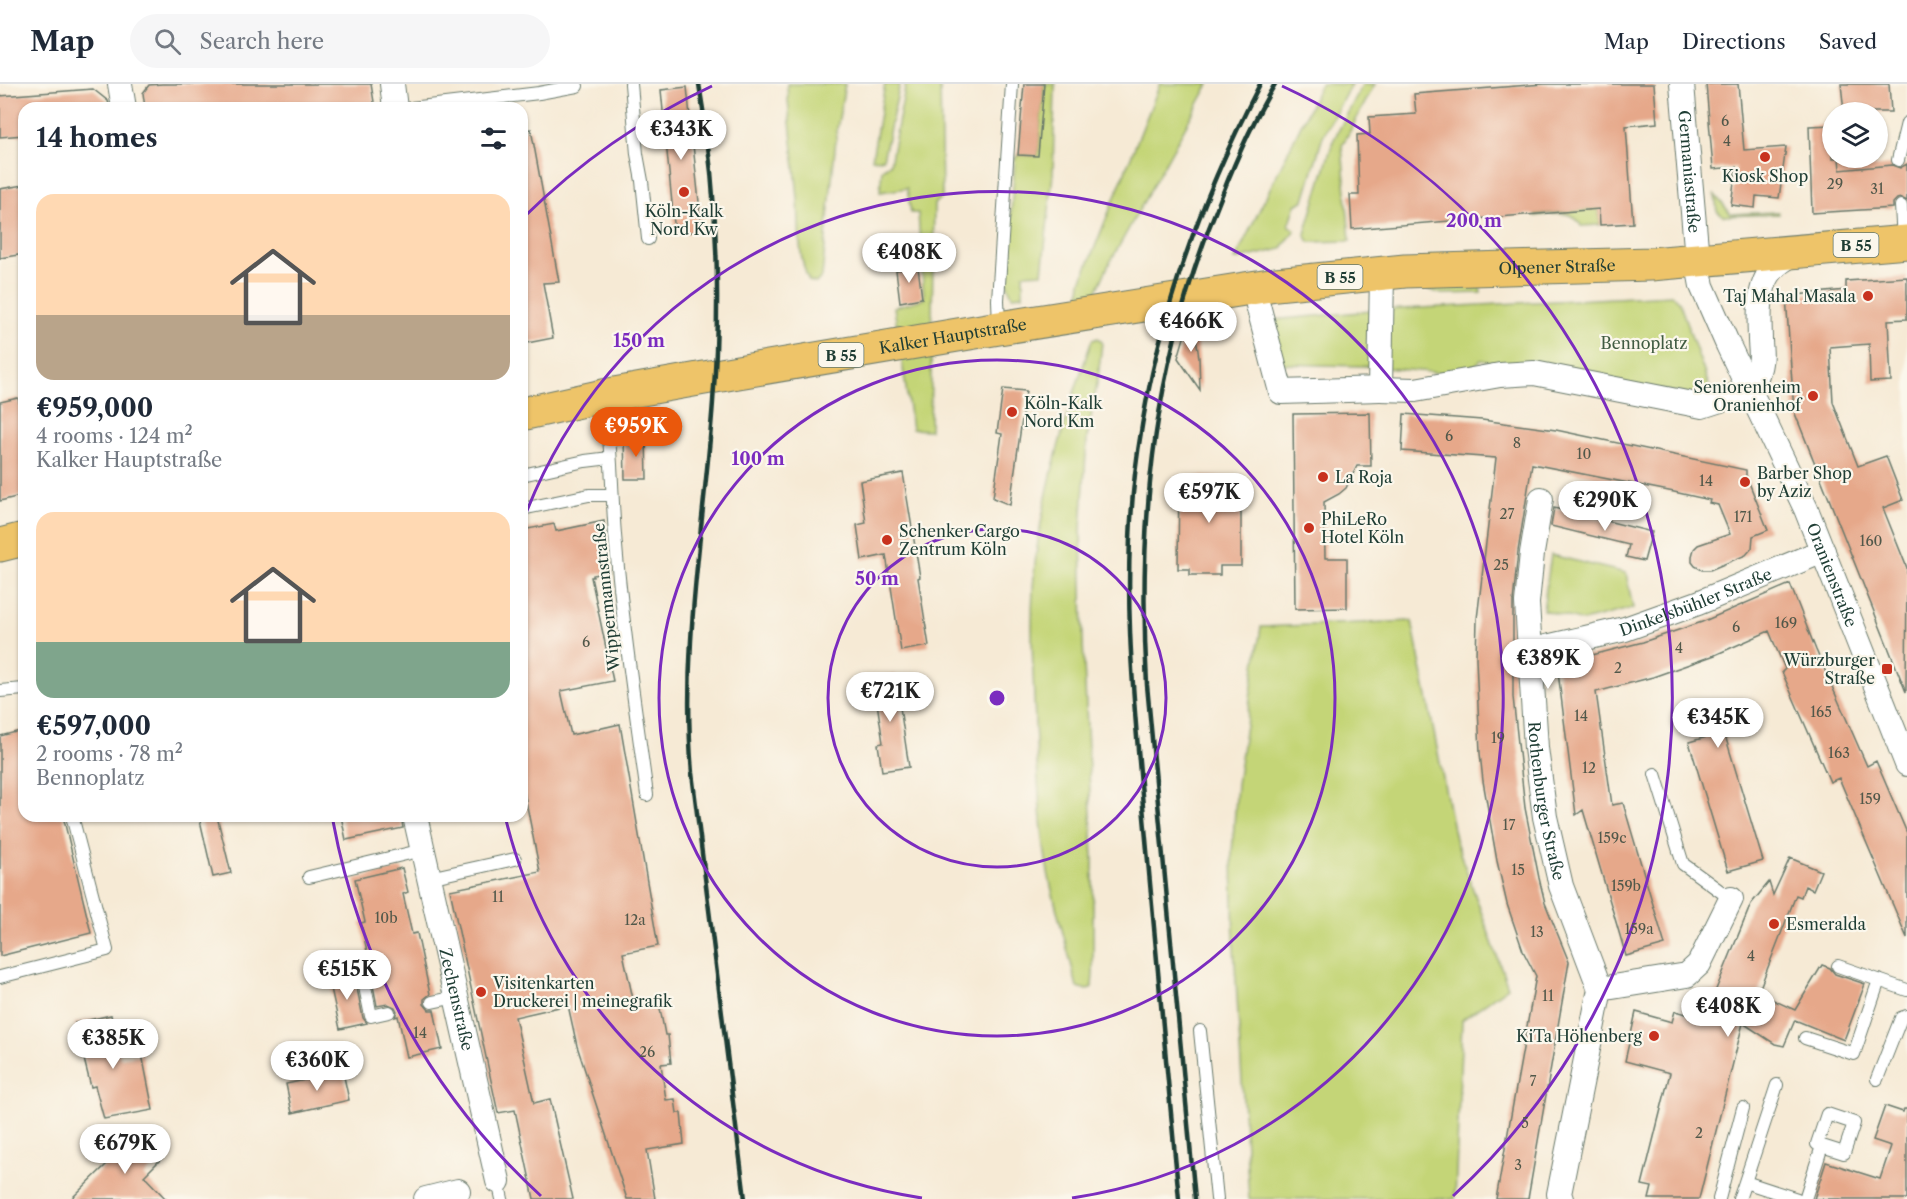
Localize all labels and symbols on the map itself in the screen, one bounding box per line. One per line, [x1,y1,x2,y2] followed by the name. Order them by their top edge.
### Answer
[639,110,723,161] pin: €343K
[1674,110,1705,234] street label: Germaniastraße
[1721,112,1729,130] house number: 6
[1723,132,1731,150] house number: 4
[1758,150,1772,164] marker: Kiosk Shop
[1722,166,1808,186] place label: Kiosk Shop
[1827,175,1843,193] house number: 29
[1870,180,1884,198] house number: 31
[677,185,691,199] marker: Köln-Kalk Nord Kw
[645,201,724,239] place label: Köln-Kalk Nord Kw
[1446,210,1502,232] text: 200 m
[867,233,951,284] pin: €408K
[1834,233,1878,257] road number: B 55
[1498,255,1616,278] street label: Olpener Straße
[1318,265,1362,289] road number: B 55
[1723,286,1857,306] place label: Taj Mahal Masala
[1861,289,1875,303] marker: Taj Mahal Masala
[1149,302,1233,353] pin: €466K
[878,314,1028,358] street label: Kalker Hauptstraße
[613,330,665,352] text: 150 m
[1601,333,1687,353] park label: Bennoplatz
[818,343,864,367] road number: B 55
[1694,377,1803,415] place label: Seniorenheim Oranienhof
[1806,389,1820,403] marker: Seniorenheim Oranienhof
[1024,393,1103,431] place label: Köln-Kalk Nord Km
[1005,405,1019,419] marker: Köln-Kalk Nord Km
[594,407,678,458] pin: €959K
[1445,427,1453,445] house number: 6
[1513,434,1521,452] house number: 8
[1577,445,1591,463] house number: 10
[731,448,785,470] text: 100 m
[1757,463,1852,501] place label: Barber Shop by Aziz
[1335,467,1393,487] place label: La Roja
[1316,470,1330,484] marker: La Roja
[1699,472,1713,490] house number: 14
[1167,473,1251,524] pin: €597K
[1738,475,1752,489] marker: Barber Shop by Aziz
[1563,481,1647,532] pin: €290K
[1500,505,1515,523] house number: 27
[1734,508,1752,526] house number: 171
[1321,509,1404,547] place label: PhiLeRo Hotel Köln
[1803,520,1862,630] street label: Oranienstraße
[899,521,1020,559] place label: Schenker Cargo Zentrum Köln
[1302,521,1316,535] marker: PhiLeRo Hotel Köln
[588,522,624,673] street label: Wippermannstraße
[1860,532,1883,550] house number: 160
[880,533,894,547] marker: Schenker Cargo Zentrum Köln
[1493,556,1509,574] house number: 25
[1617,564,1775,640] street label: Dinkelsbühler Straße
[855,568,899,590] text: 50 m
[1775,614,1797,632] house number: 169
[1732,618,1740,636] house number: 6
[582,633,590,651] house number: 6
[1506,639,1590,690] pin: €389K
[1675,639,1683,657] house number: 4
[1783,650,1875,688] place label: Würzburger Straße
[1614,659,1622,677] house number: 2
[1880,662,1894,676] marker: Würzburger Straße
[848,672,932,723] pin: €721K
[987,688,1007,708] centre of rings
[1676,698,1760,749] pin: €345K
[1810,703,1832,721] house number: 165
[1574,707,1588,725] house number: 14
[1524,721,1569,882] street label: Rothenburger Straße
[1491,729,1505,747] house number: 19
[1828,744,1850,762] house number: 163
[1582,759,1596,777] house number: 12
[1859,790,1881,808] house number: 159
[1503,816,1515,834] house number: 17
[1597,829,1627,847] house number: 159c
[1511,861,1525,879] house number: 15
[1611,877,1641,895] house number: 159b
[492,888,504,906] house number: 11
[374,909,398,927] house number: 10b
[624,911,646,929] house number: 12a
[1786,914,1866,934] place label: Esmeralda
[1767,917,1781,931] marker: Esmeralda
[1624,920,1654,938] house number: 159a
[1530,923,1544,941] house number: 13
[435,946,478,1053] street label: Zechenstraße
[1747,947,1755,965] house number: 4
[305,950,389,1001] pin: €515K
[492,973,673,1011] place label: Visitenkarten Druckerei | meinegrafik
[474,985,488,999] marker: Visitenkarten Druckerei | meinegrafik
[1542,987,1554,1005] house number: 11
[1686,987,1770,1038] pin: €408K
[71,1019,155,1070] pin: €385K
[413,1024,427,1042] house number: 14
[1516,1026,1643,1046] place label: KiTa Höhenberg
[1647,1029,1661,1043] marker: KiTa Höhenberg
[275,1041,359,1092] pin: €360K
[639,1043,655,1061] house number: 26
[1530,1072,1537,1090] house number: 7
[1521,1114,1529,1132] house number: 5
[83,1124,167,1175] pin: €679K
[1695,1124,1703,1142] house number: 2
[1514,1156,1522,1174] house number: 3

